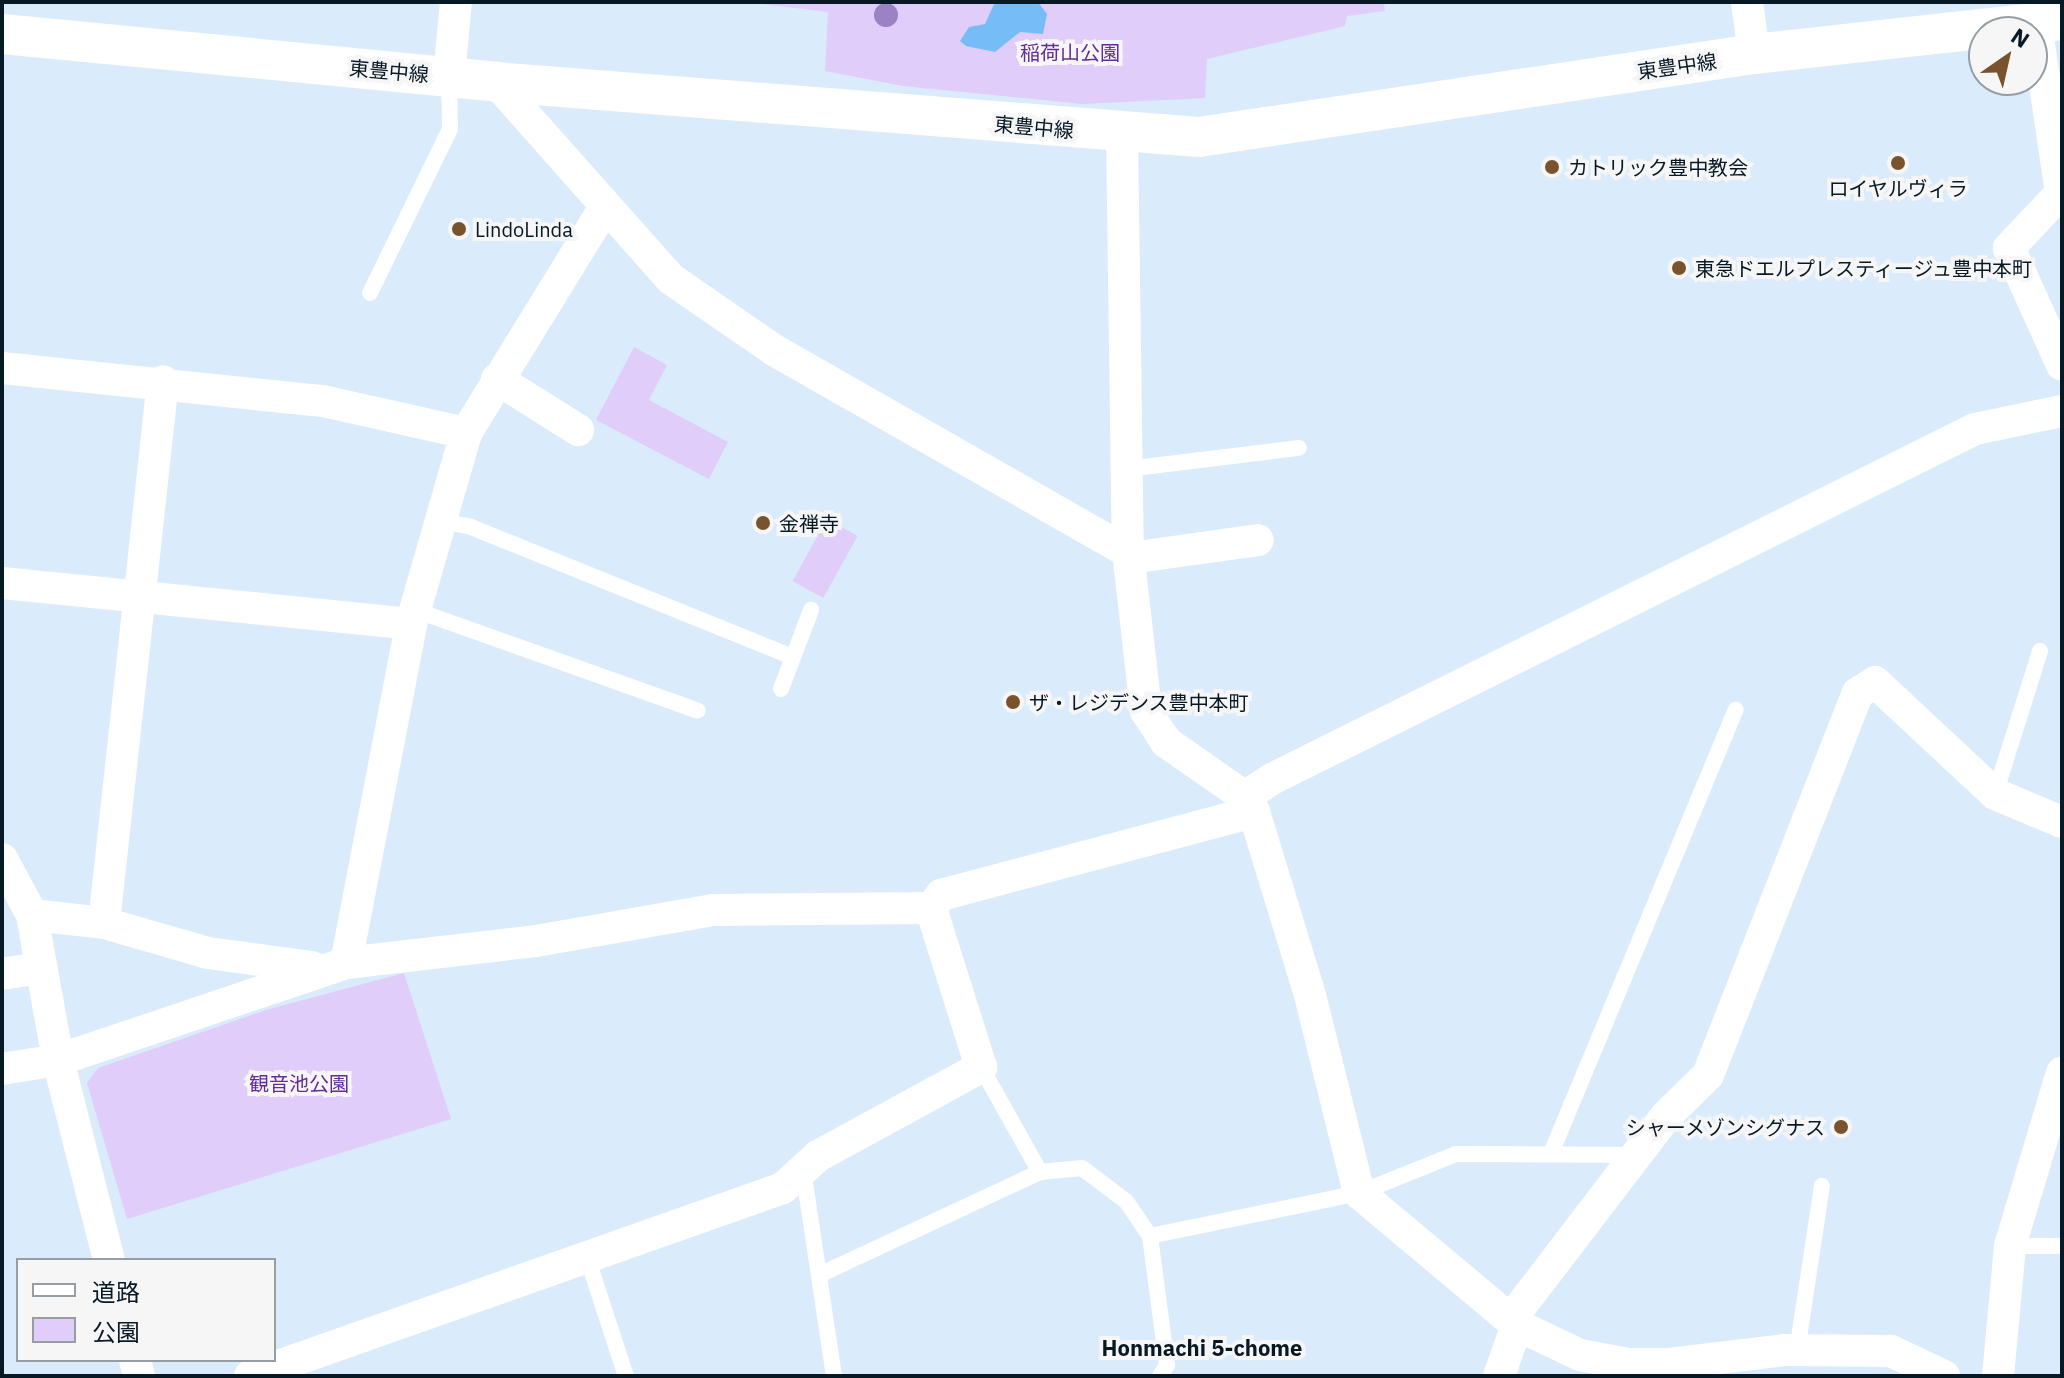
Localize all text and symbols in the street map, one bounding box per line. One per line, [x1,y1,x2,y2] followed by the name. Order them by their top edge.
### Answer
[1968,16,2048,96] north arrow
[2006,21,2035,54] text: N
[1020,40,1120,64] park label: 稲荷山公園
[1636,49,1718,83] street label: 東豊中線
[348,56,430,86] street label: 東豊中線
[993,112,1075,142] street label: 東豊中線
[1889,154,1907,172] marker: ロイヤルヴィラ
[1568,155,1748,179] place label: カトリック豊中教会
[1543,158,1561,176] marker: カトリック豊中教会
[1828,176,1968,200] place label: ロイヤルヴィラ
[475,217,573,241] place label: LindoLinda
[450,220,468,238] marker: LindoLinda
[1695,256,2035,280] place label: 東急ドエルプレスティージュ豊中本町
[1670,259,1688,277] marker: 東急ドエルプレスティージュ豊中本町
[779,511,839,535] place label: 金禅寺
[754,514,772,532] marker: 金禅寺
[1029,690,1249,714] place label: ザ・レジデンス豊中本町
[1004,693,1022,711] marker: ザ・レジデンス豊中本町
[249,1071,349,1095] park label: 観音池公園
[1625,1115,1825,1139] place label: シャーメゾンシグナス
[1832,1118,1850,1136] marker: シャーメゾンシグナス
[16,1258,276,1362] legend
[92,1276,140,1308] text: 道路
[92,1316,140,1348] text: 公園
[1102,1335,1302,1361] district label: Honmachi 5-chome

